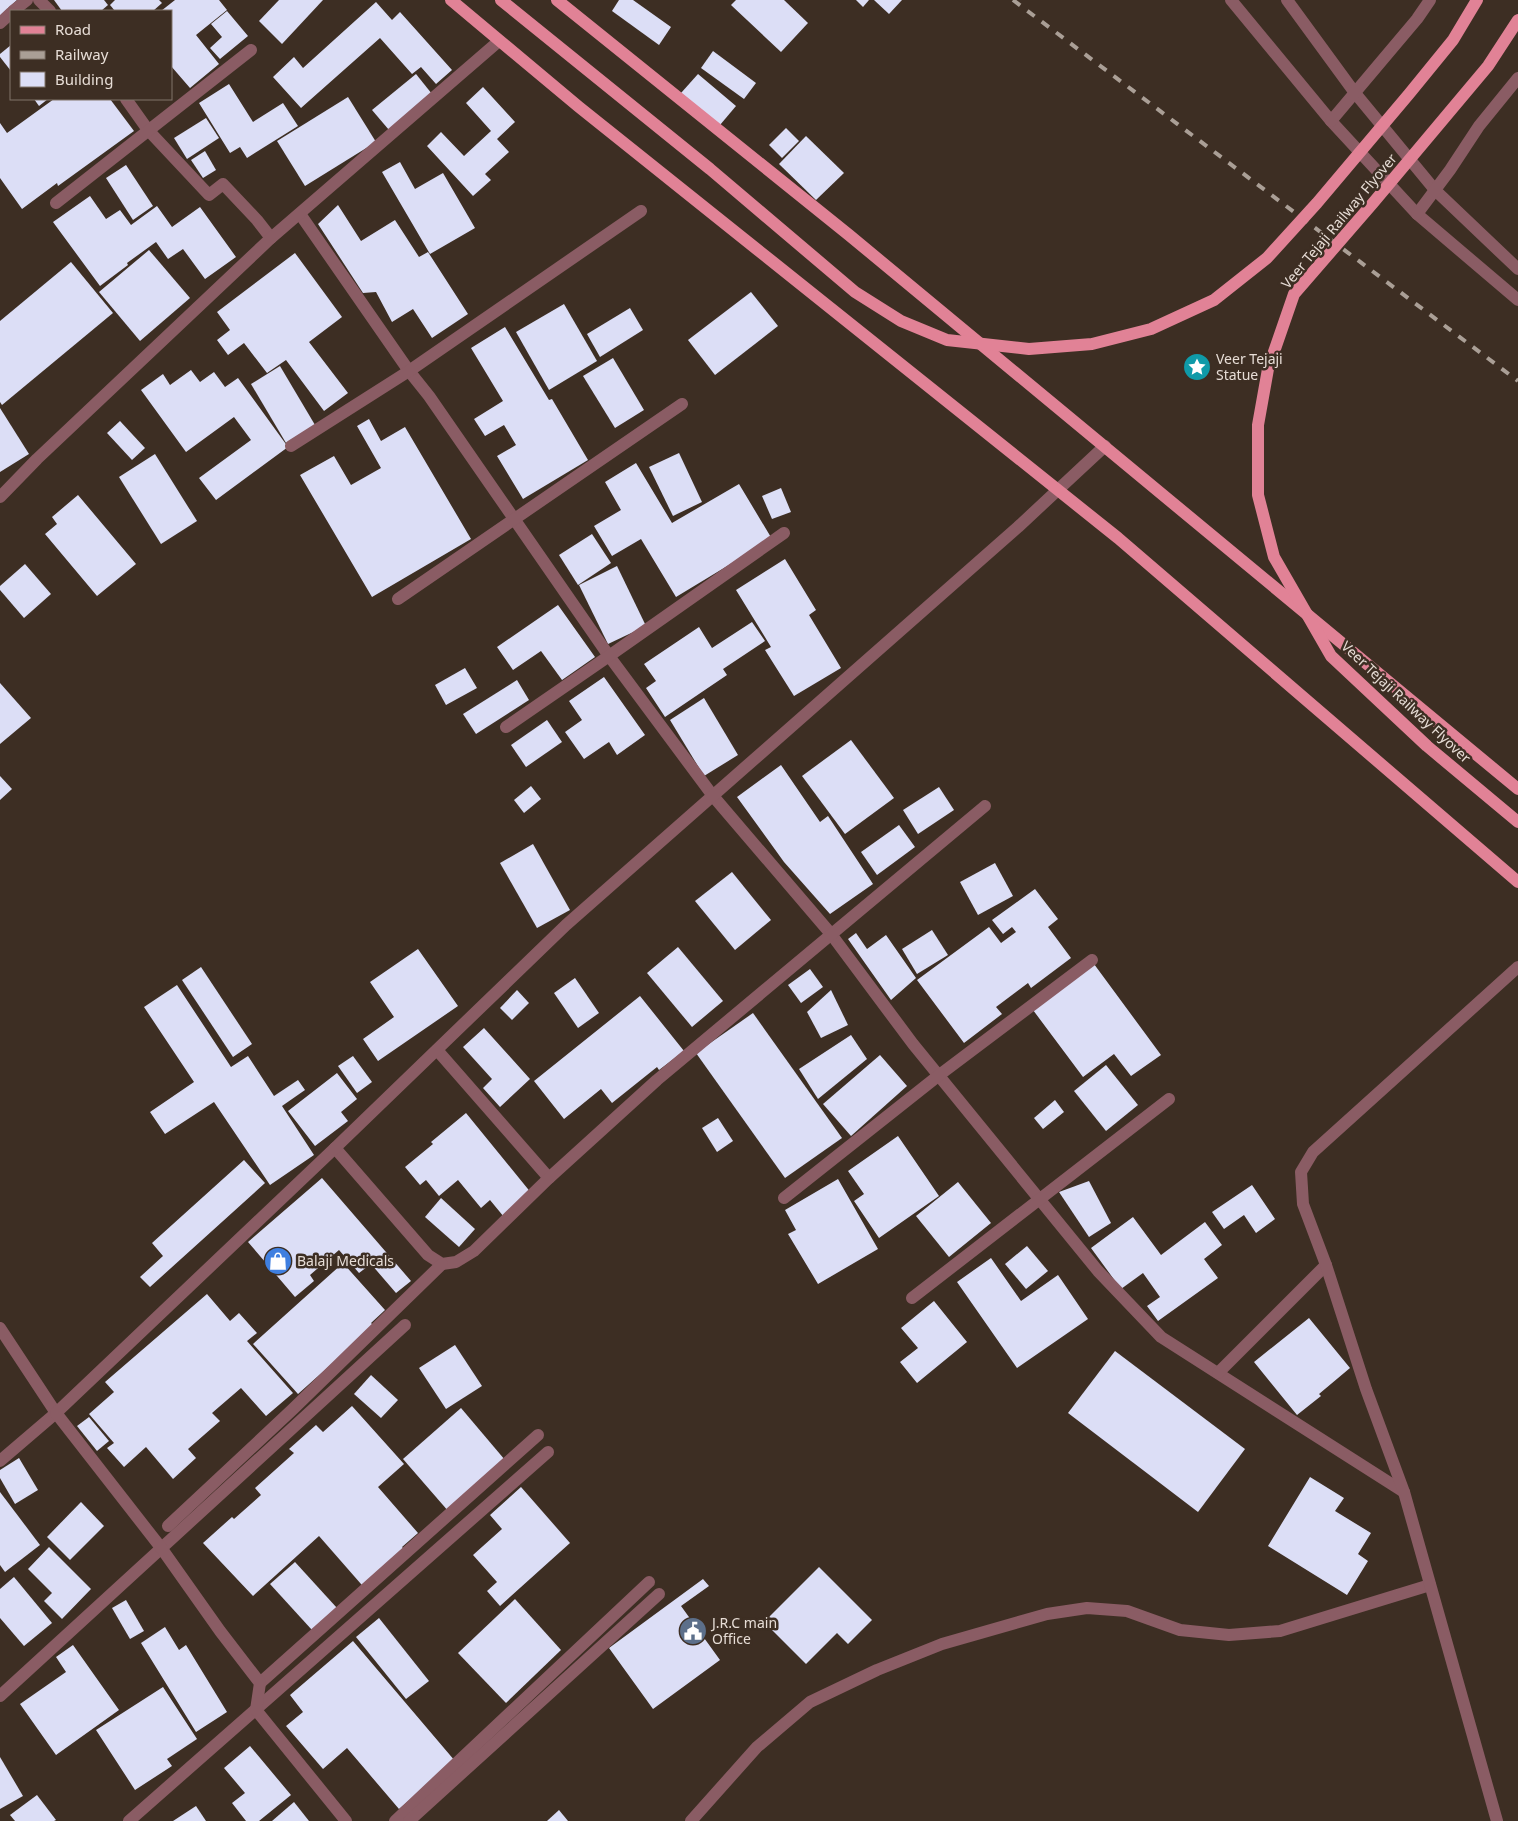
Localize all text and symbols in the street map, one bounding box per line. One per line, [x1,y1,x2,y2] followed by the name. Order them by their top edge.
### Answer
[10,10,172,100] legend
[55,19,91,39] text: Road
[55,44,109,64] text: Railway
[55,69,113,89] text: Building
[1276,149,1401,292] street label: Veer Tejaji Railway Flyover
[1216,349,1283,384] place label: Veer Tejaji Statue
[1182,352,1212,382] place icon: Veer Tejaji Statue
[1337,636,1475,767] street label: Veer Tejaji Railway Flyover
[263,1246,293,1276] shop icon: Balaji Medicals
[297,1251,394,1270] place label: Balaji Medicals
[710,1613,777,1648] place label: J.R.C main Office
[678,1616,708,1646] public building icon: J.R.C main Office

